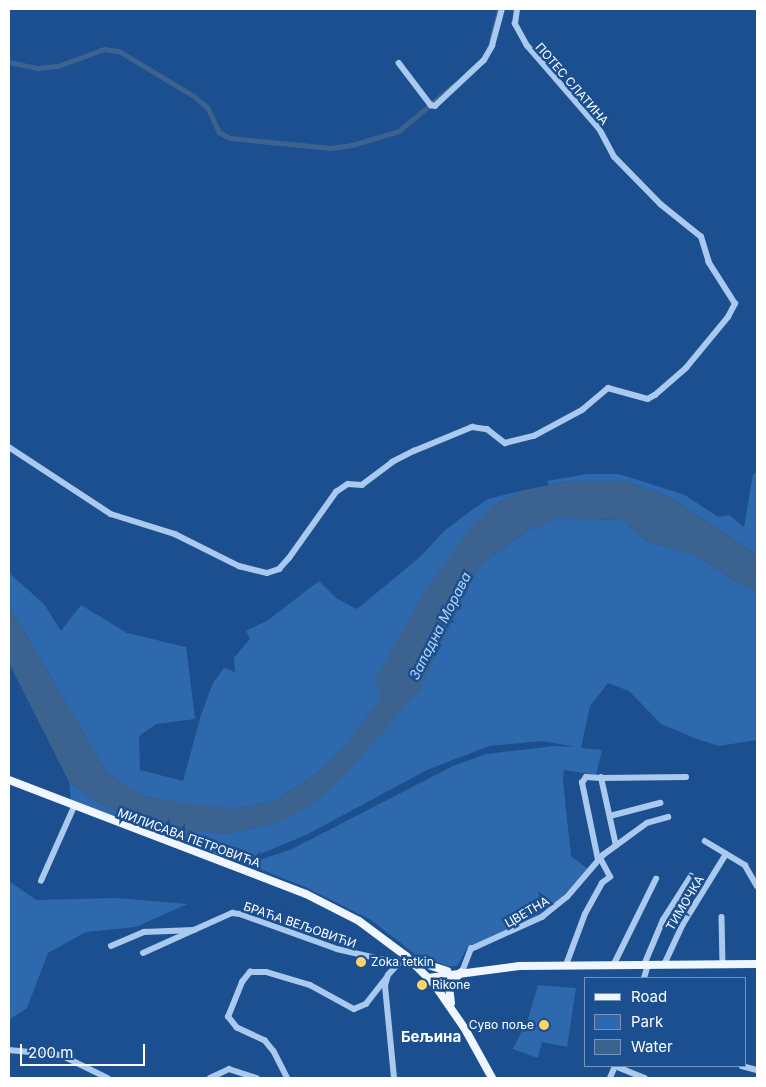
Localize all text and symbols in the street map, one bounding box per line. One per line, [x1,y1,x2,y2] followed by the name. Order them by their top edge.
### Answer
[533,40,611,128] street label: ПОТЕС СЛАТИНА
[406,569,474,683] water label: Западна Морава
[116,805,262,871] street label: МИЛИСАВА ПЕТРОВИЋА
[663,873,707,933] street label: ТИМОЧКА
[502,894,552,930] street label: ЦВЕТНА
[242,899,358,951] street label: БРАЋА ВЕЉОВИЋИ
[371,955,434,969] place label: Zoka tetkin
[355,956,367,968] marker: Zoka tetkin
[584,977,746,1067] legend
[432,978,470,992] place label: Rikone
[416,979,428,991] marker: Rikone
[631,987,667,1006] text: Road
[631,1012,663,1031] text: Park
[469,1018,534,1032] place label: Суво поље
[538,1019,550,1031] marker: Суво поље
[401,1028,461,1046] district label: Бељина
[22,1034,148,1066] scale bar
[631,1037,673,1056] text: Water
[28,1043,73,1062] text: 200 m

